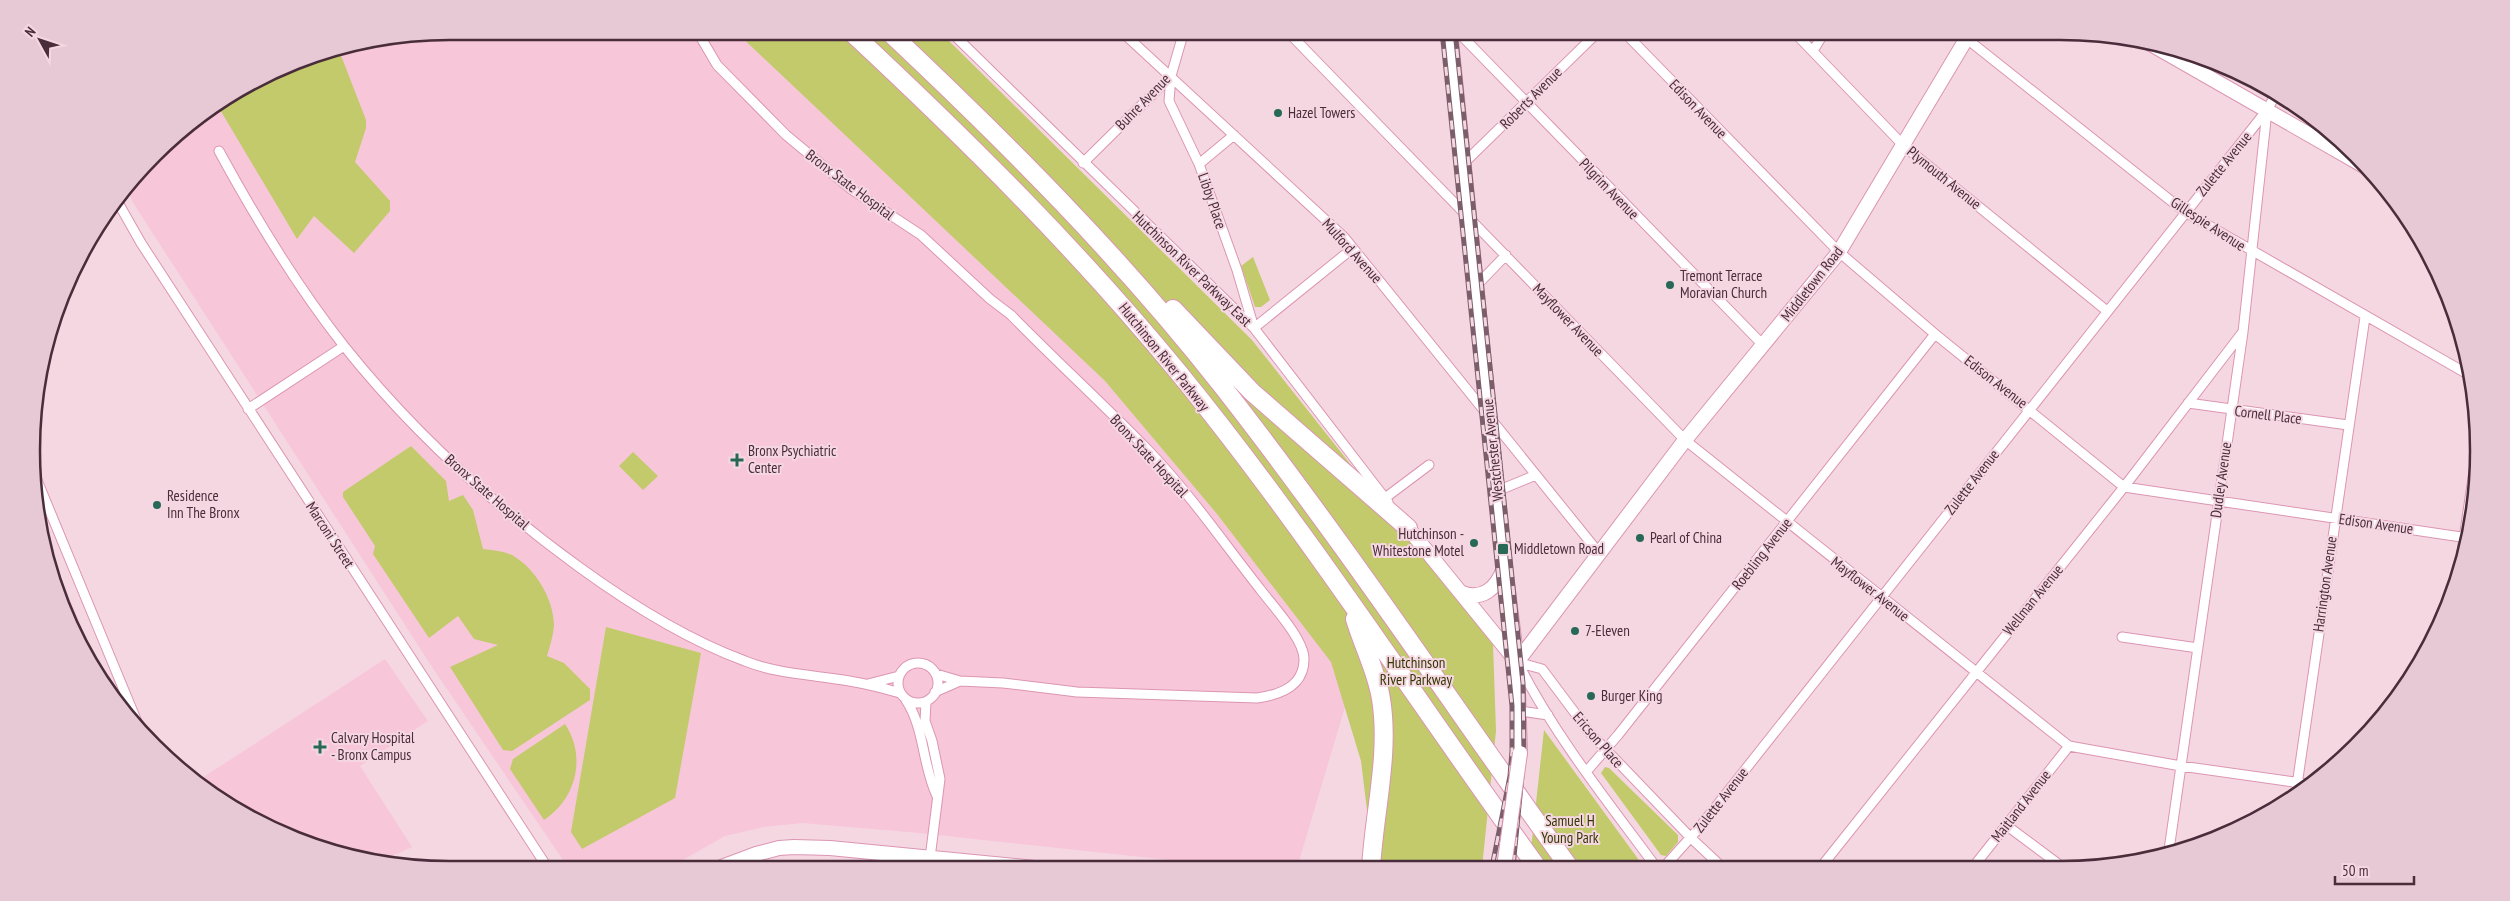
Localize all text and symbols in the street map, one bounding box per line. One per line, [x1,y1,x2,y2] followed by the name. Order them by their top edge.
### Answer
[15,15,65,65] north arrow
[21,23,39,40] text: N
[1496,63,1566,133] street label: Roberts Avenue
[1111,69,1174,134] street label: Buhre Avenue
[1665,75,1731,142] street label: Edison Avenue
[1288,103,1355,122] place label: Hazel Towers
[1272,107,1284,119] marker: Hazel Towers
[2192,128,2255,200] street label: Zulette Avenue
[1903,142,1985,213] street label: Plymouth Avenue
[802,145,899,224] street label: Bronx State Hospital
[1575,154,1643,223] street label: Pilgrim Avenue
[1194,170,1231,231] street label: Libby Place
[2167,192,2249,255] street label: Gillespie Avenue
[1129,207,1256,331] street label: Hutchinson River Parkway East
[1318,214,1387,287] street label: Mulford Avenue
[1776,242,1847,325] street label: Middletown Road
[1680,266,1767,302] place label: Tremont Terrace Moravian Church
[1529,279,1608,360] street label: Mayflower Avenue
[1664,279,1676,291] marker: Tremont Terrace Moravian Church
[1115,299,1214,415] street label: Hutchinson River Parkway
[1961,351,2032,412] street label: Edison Avenue
[1478,398,1507,502] street label: Westchester Avenue
[2233,401,2303,428] street label: Cornell Place
[1106,410,1193,501] street label: Bronx State Hospital
[748,441,837,477] place label: Bronx Psychiatric Center
[2206,441,2235,519] street label: Dudley Avenue
[1940,445,2003,518] street label: Zulette Avenue
[441,450,534,534] street label: Bronx State Hospital
[730,453,744,467] marker: Bronx Psychiatric Center
[167,486,240,522] place label: Residence Inn The Bronx
[302,498,359,571] street label: Marconi Street
[151,499,163,511] marker: Residence Inn The Bronx
[2338,509,2415,538] street label: Edison Avenue
[1728,514,1796,594] street label: Roebling Avenue
[1373,524,1464,560] place label: Hutchinson - Whitestone Motel
[1650,528,1722,547] place label: Pearl of China
[1634,532,1646,544] marker: Pearl of China
[2308,535,2341,633] street label: Harrington Avenue
[1468,537,1480,549] marker: Hutchinson - Whitestone Motel
[1514,539,1604,558] place label: Middletown Road
[1496,542,1510,556] marker: Middletown Road
[1827,552,1913,625] street label: Mayflower Avenue
[1998,560,2067,639] street label: Wellman Avenue
[1585,621,1630,640] place label: 7-Eleven
[1569,625,1581,637] marker: 7-Eleven
[1380,653,1453,689] park label: Hutchinson River Parkway
[1601,686,1662,705] place label: Burger King
[1585,690,1597,702] marker: Burger King
[1569,708,1628,772] street label: Ericson Place
[331,728,415,764] place label: Calvary Hospital - Bronx Campus
[313,740,327,754] marker: Calvary Hospital - Bronx Campus
[1689,763,1752,836] street label: Zulette Avenue
[1987,766,2055,846] street label: Maitland Avenue
[1541,811,1599,847] park label: Samuel H Young Park
[2335,854,2414,886] scale bar
[2342,861,2368,880] text: 50 m

